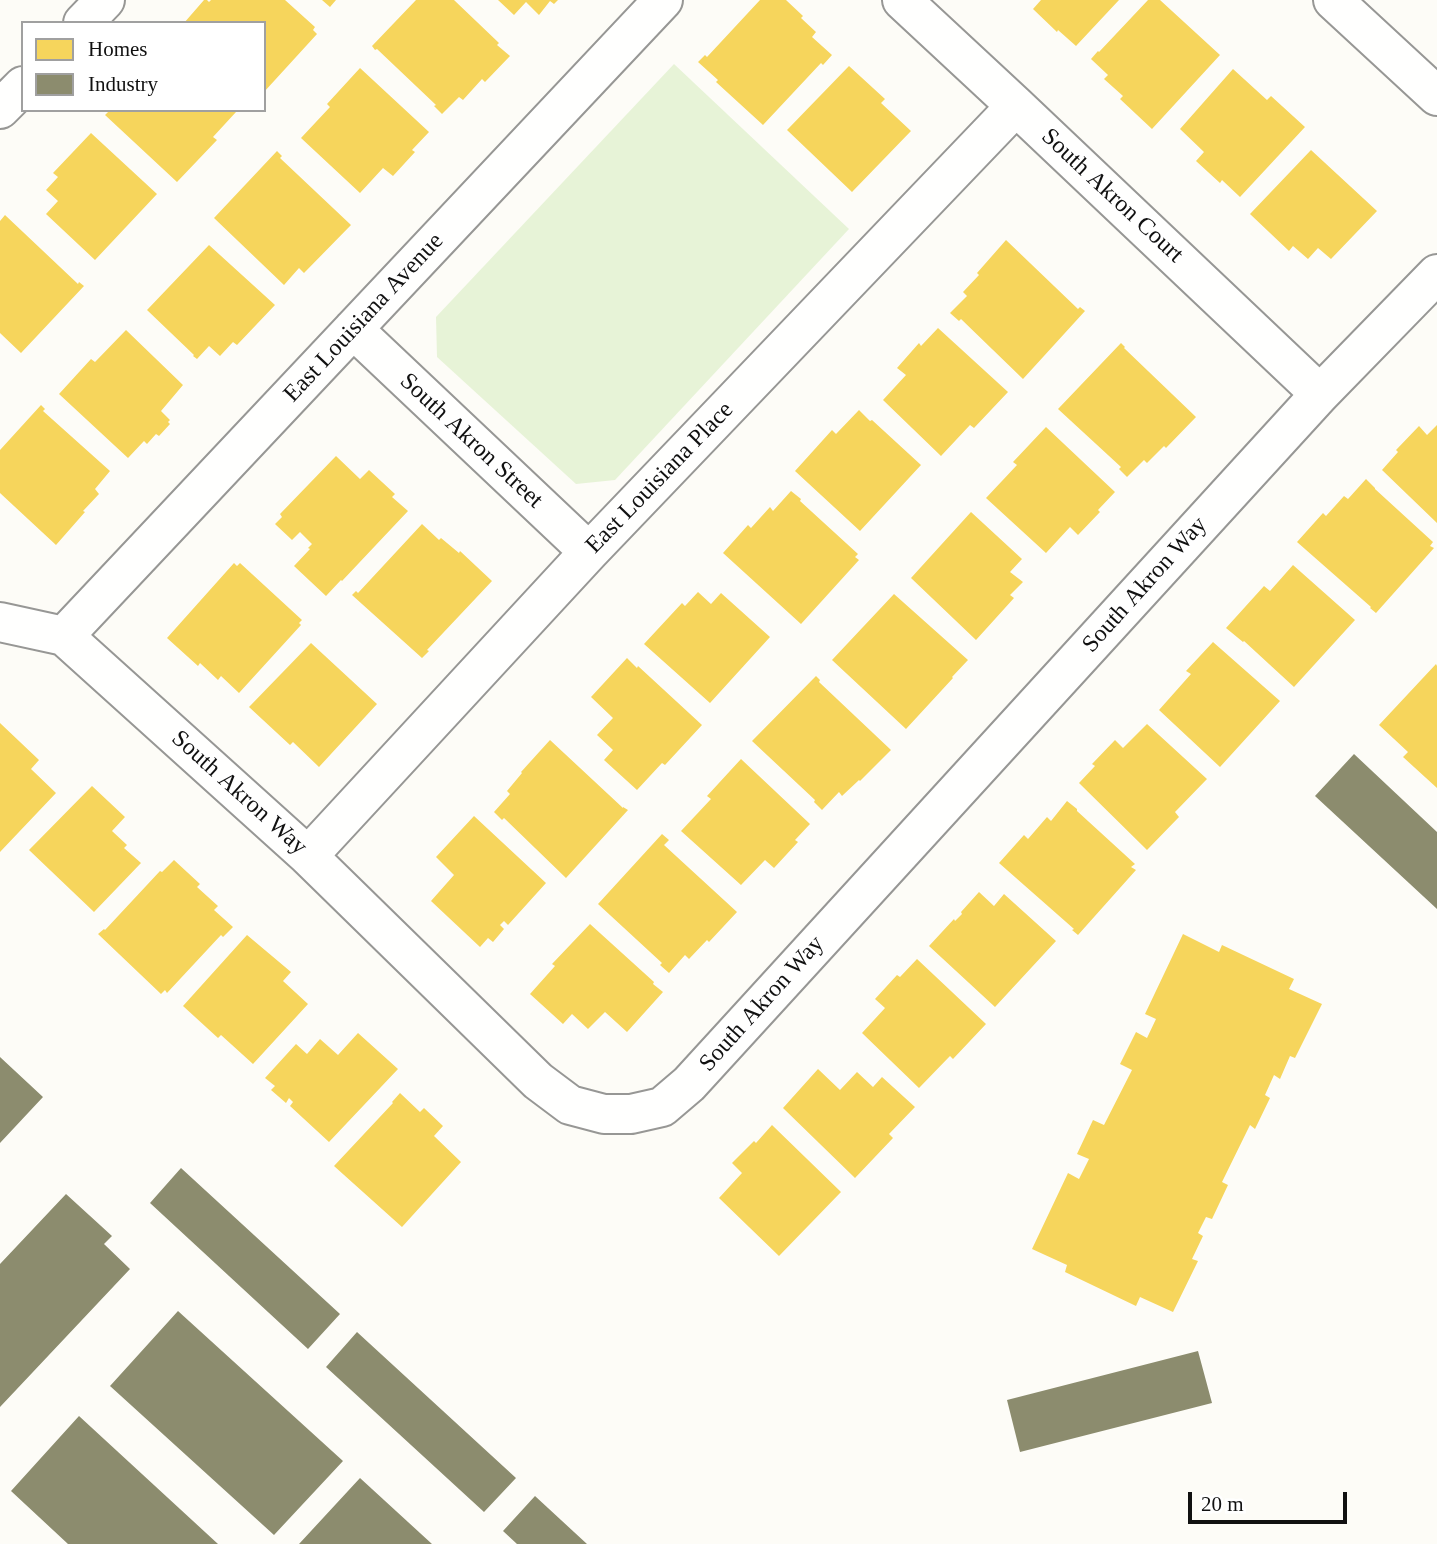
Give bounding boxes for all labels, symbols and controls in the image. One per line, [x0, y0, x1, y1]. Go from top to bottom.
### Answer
legend [21, 21, 266, 112]
text: Homes [88, 37, 148, 61]
text: Industry [88, 72, 158, 96]
street label: South Akron Court [1035, 123, 1189, 269]
street label: East Louisiana Avenue [278, 227, 450, 409]
street label: South Akron Street [393, 367, 549, 515]
street label: East Louisiana Place [580, 396, 740, 560]
street label: South Akron Way [1077, 511, 1213, 659]
street label: South Akron Way [165, 725, 313, 861]
street label: South Akron Way [694, 930, 830, 1078]
scale bar [1192, 1478, 1351, 1522]
text: 20 m [1201, 1492, 1244, 1516]

